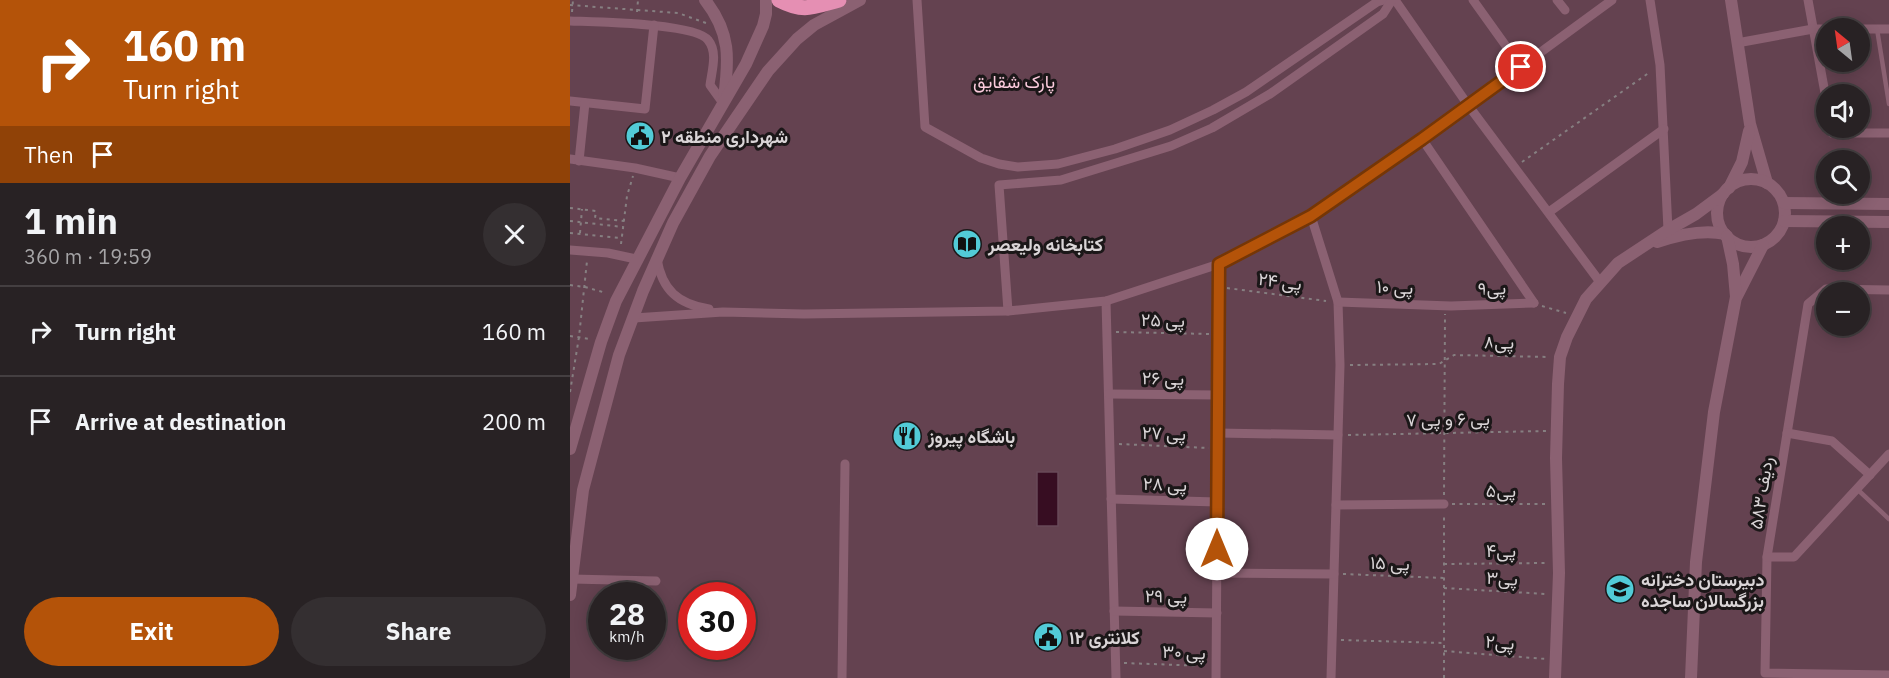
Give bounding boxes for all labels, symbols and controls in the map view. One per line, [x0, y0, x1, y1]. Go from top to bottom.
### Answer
text: 160 m [123, 18, 246, 73]
north arrow [1816, 18, 1870, 72]
map controls [1816, 18, 1870, 336]
icon: right [24, 24, 102, 102]
pin [1495, 41, 1546, 92]
icon: arrive [1504, 50, 1537, 83]
park label: پارک شقایق [973, 70, 1055, 94]
text: Turn right [123, 71, 240, 106]
button: sound [1816, 84, 1870, 138]
public building icon: شهرداری منطقه ۲ [624, 120, 656, 152]
place label: شهرداری منطقه ۲ [661, 125, 788, 148]
icon: arrive [86, 138, 119, 171]
text: Then [24, 140, 74, 169]
button: search [1816, 150, 1870, 204]
text: 1 min [24, 197, 118, 244]
button: close [483, 203, 546, 266]
button: + [1816, 216, 1870, 270]
library icon: کتابخانه ولیعصر [951, 228, 983, 260]
place label: کتابخانه ولیعصر [987, 233, 1103, 256]
text: 360 m · 19:59 [24, 243, 152, 270]
street label: پی ۲۴ [1257, 267, 1303, 296]
street label: پی ۱۰ [1376, 275, 1414, 300]
street label: پی۹ [1477, 276, 1507, 301]
button: − [1816, 282, 1870, 336]
street label: پی ۲۵ [1141, 308, 1185, 333]
icon: right [24, 315, 57, 348]
text: Turn right [75, 317, 176, 346]
text: 160 m [482, 317, 546, 346]
street label: پی۸ [1484, 330, 1514, 355]
street label: پی ۲۶ [1142, 366, 1184, 391]
icon: arrive [24, 405, 57, 438]
text: Arrive at destination [75, 407, 286, 436]
text: 200 m [482, 407, 546, 436]
street label: پی ۶ و پی ۷ [1406, 407, 1490, 432]
restaurant icon: باشگاه پیروز [891, 420, 923, 452]
street label: پی ۲۷ [1142, 421, 1186, 446]
place label: باشگاه پیروز [927, 425, 1015, 449]
street label: ردیف ۵۸۳ [1744, 455, 1778, 531]
street label: پی ۲۸ [1143, 472, 1187, 497]
street label: پی۵ [1486, 479, 1516, 503]
position arrow [1185, 517, 1249, 581]
street label: پی۴ [1486, 539, 1516, 563]
street label: پی ۱۵ [1370, 551, 1410, 576]
street label: پی۳ [1486, 566, 1518, 591]
place label: دبیرستان دخترانه بزرگسالان ساجده [1641, 568, 1764, 612]
school or university icon: دبیرستان دخترانه بزرگسالان ساجده [1604, 573, 1636, 605]
speed limit sign: 30 [678, 582, 756, 660]
street label: پی ۲۹ [1145, 584, 1187, 609]
text: 28 [609, 594, 645, 633]
button: Exit [24, 597, 279, 666]
button: Share [291, 597, 546, 666]
public building icon: کلانتری ۱۲ [1032, 621, 1064, 653]
place label: کلانتری ۱۲ [1069, 626, 1140, 649]
text: km/h [609, 627, 645, 646]
street label: پی۲ [1485, 630, 1515, 655]
street label: پی ۳۰ [1162, 640, 1206, 665]

